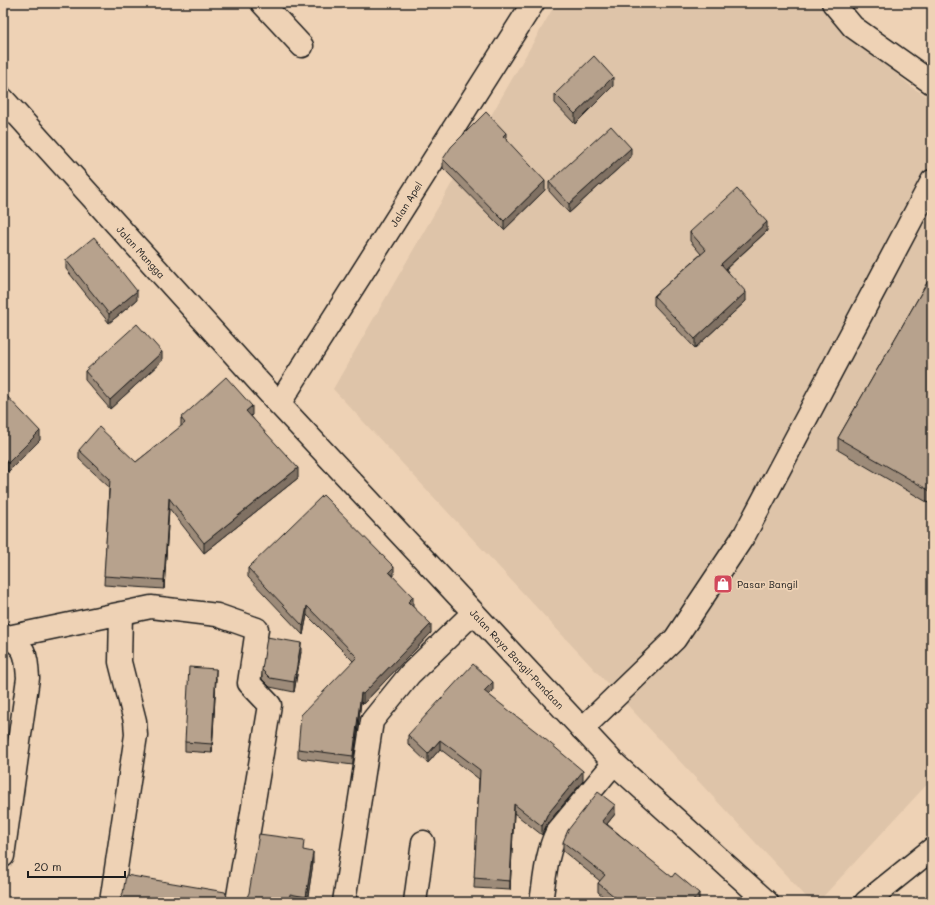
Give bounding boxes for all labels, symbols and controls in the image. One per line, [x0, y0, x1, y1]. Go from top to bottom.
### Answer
street label: Jalan Apel [387, 179, 425, 229]
street label: Jalan Mangga [113, 223, 169, 281]
shop icon: Pasar Bangil [712, 573, 734, 595]
place label: Pasar Bangil [737, 577, 798, 591]
street label: Jalan Raya Bangil-Pandaan [467, 606, 567, 712]
scale bar [28, 853, 125, 879]
text: 20 m [34, 858, 62, 874]

